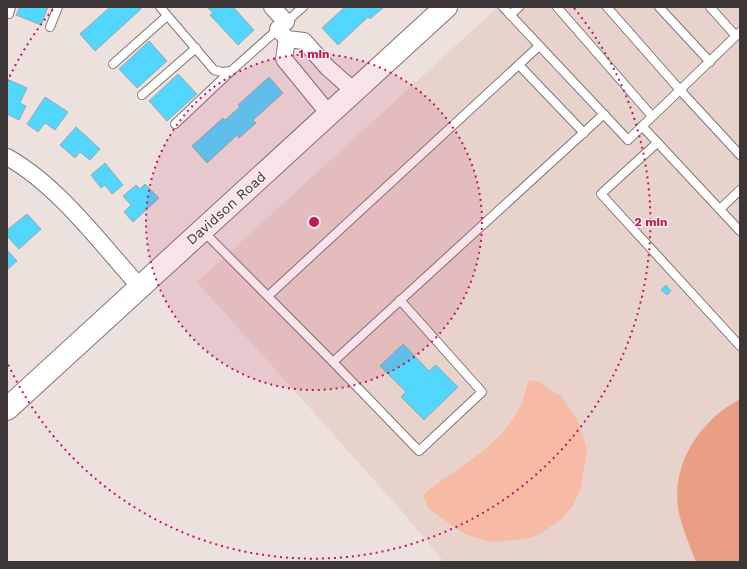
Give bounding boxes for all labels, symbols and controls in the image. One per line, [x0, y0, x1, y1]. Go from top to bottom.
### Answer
text: 1 min [299, 47, 329, 61]
street label: Davidson Road [183, 168, 269, 248]
centre of rings [307, 215, 321, 229]
text: 2 min [635, 215, 667, 229]

